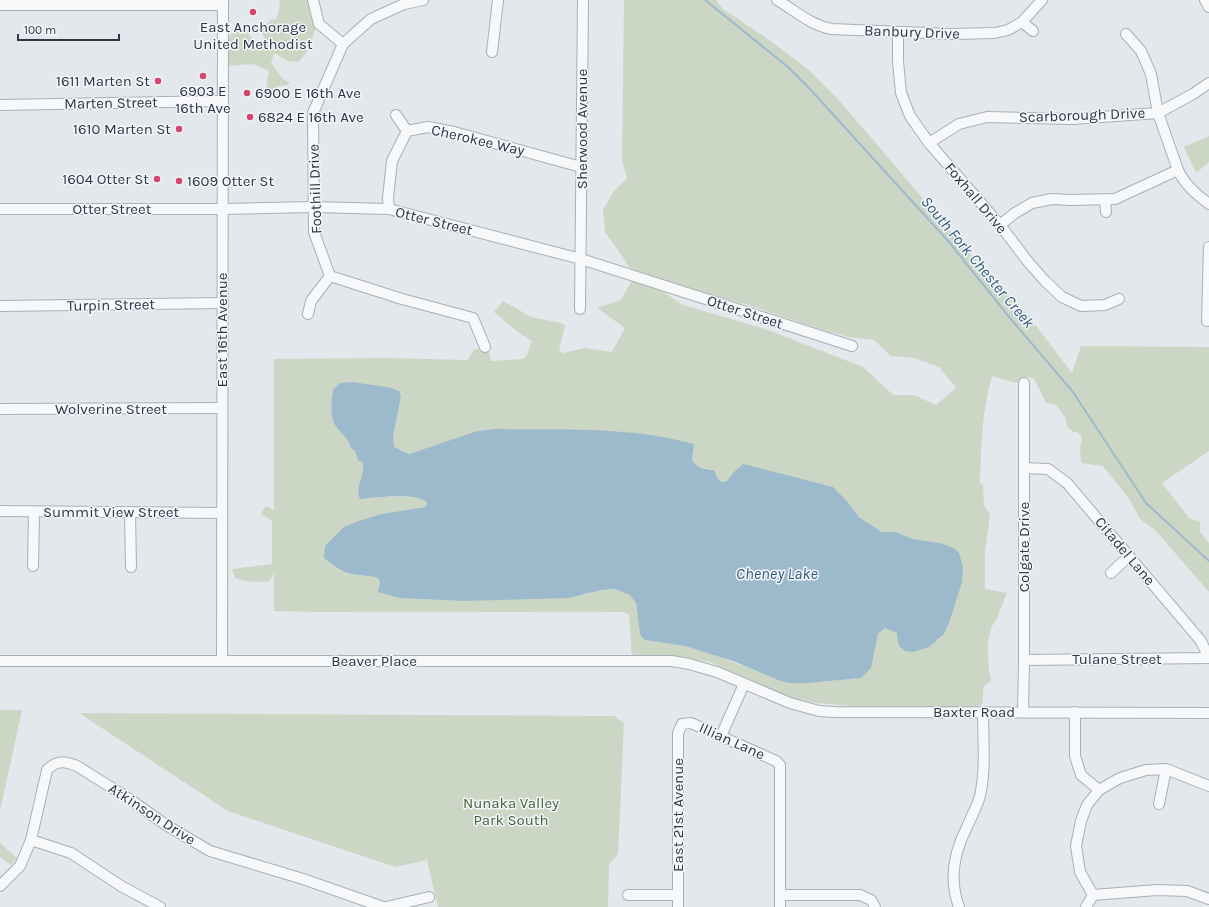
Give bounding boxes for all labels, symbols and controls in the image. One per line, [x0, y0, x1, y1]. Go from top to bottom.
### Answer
marker: East Anchorage United Methodist [248, 7, 258, 17]
scale bar [18, 16, 119, 42]
place label: East Anchorage United Methodist [193, 18, 313, 53]
street label: Banbury Drive [864, 21, 960, 43]
text: 100 m [24, 23, 56, 37]
street label: Sherwood Avenue [573, 69, 591, 189]
marker: 6903 E 16th Ave [198, 71, 208, 81]
place label: 1611 Marten St [56, 72, 150, 90]
marker: 1611 Marten St [153, 76, 163, 86]
place label: 6903 E 16th Ave [175, 82, 231, 117]
place label: 6900 E 16th Ave [255, 84, 361, 102]
marker: 6900 E 16th Ave [242, 88, 252, 98]
street label: Marten Street [64, 93, 158, 113]
street label: Scarborough Drive [1019, 104, 1145, 126]
place label: 6824 E 16th Ave [258, 108, 364, 126]
marker: 6824 E 16th Ave [245, 112, 255, 122]
place label: 1610 Marten St [73, 120, 171, 138]
street label: Cherokee Way [430, 121, 526, 159]
marker: 1610 Marten St [174, 124, 184, 134]
street label: Foothill Drive [304, 144, 326, 234]
street label: Foxhall Drive [941, 159, 1011, 237]
place label: 1604 Otter St [62, 170, 149, 188]
place label: 1609 Otter St [187, 172, 274, 190]
marker: 1604 Otter St [152, 174, 162, 184]
marker: 1609 Otter St [174, 176, 184, 186]
water label: South Fork Chester Creek [917, 192, 1039, 332]
street label: Otter Street [73, 200, 152, 218]
street label: Otter Street [394, 203, 475, 239]
street label: East 16th Avenue [213, 273, 231, 387]
street label: Otter Street [705, 291, 786, 333]
street label: Turpin Street [67, 295, 156, 315]
street label: Wolverine Street [55, 400, 167, 418]
street label: Colgate Drive [1015, 502, 1033, 592]
street label: Summit View Street [43, 503, 179, 521]
street label: Citadel Lane [1091, 513, 1159, 589]
water label: Cheney Lake [736, 564, 818, 583]
street label: Tulane Street [1072, 650, 1162, 668]
street label: Beaver Place [331, 652, 417, 670]
street label: Baxter Road [933, 703, 1015, 721]
street label: Illian Lane [696, 719, 768, 763]
street label: East 21st Avenue [669, 758, 687, 872]
street label: Atkinson Drive [105, 779, 199, 849]
park label: Nunaka Valley Park South [463, 794, 559, 829]

